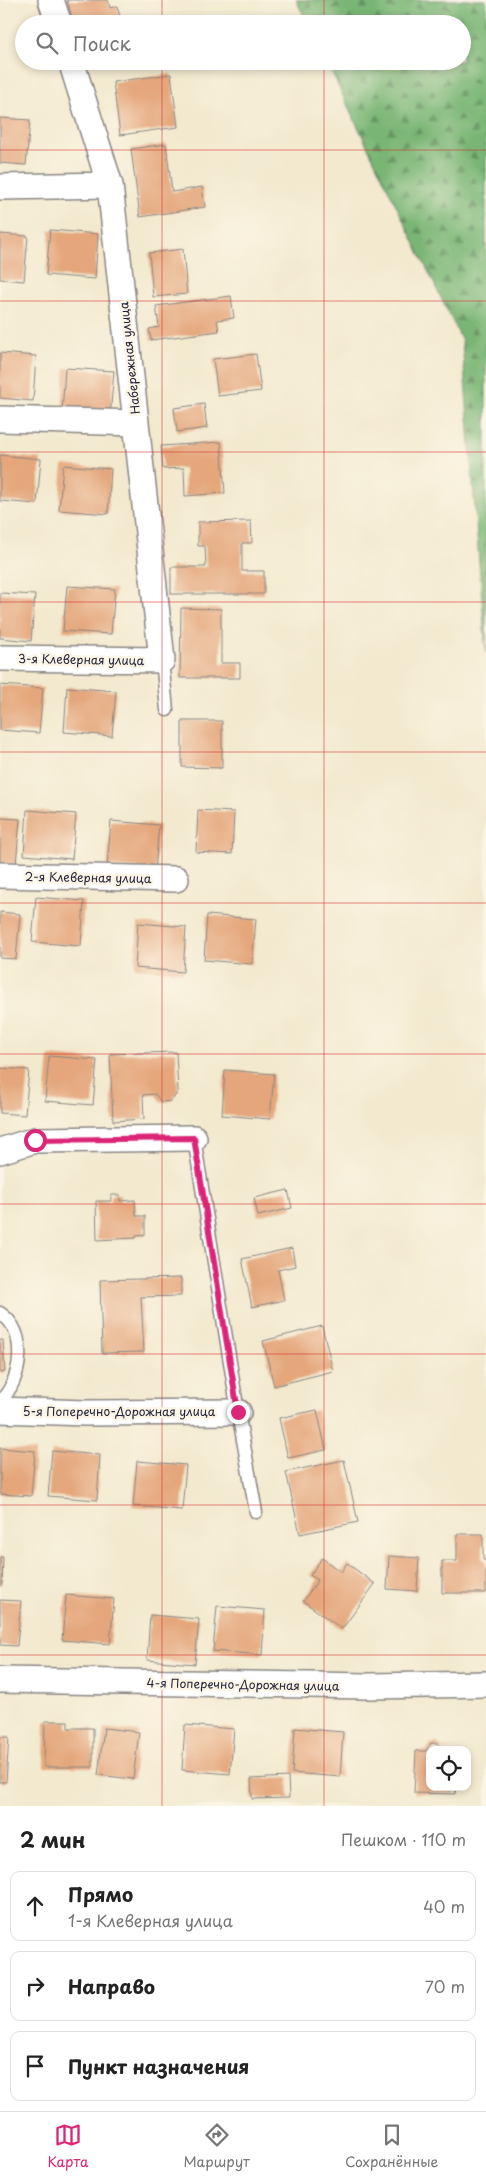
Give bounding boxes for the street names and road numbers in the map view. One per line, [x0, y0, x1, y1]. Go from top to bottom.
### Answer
street label: Набережная улица [114, 300, 144, 415]
street label: 3-я Клеверная улица [18, 649, 145, 669]
street label: 2-я Клеверная улица [25, 867, 152, 887]
street label: 5-я Поперечно-Дорожная улица [23, 1402, 216, 1420]
street label: 4-я Поперечно-Дорожная улица [146, 1673, 340, 1695]

